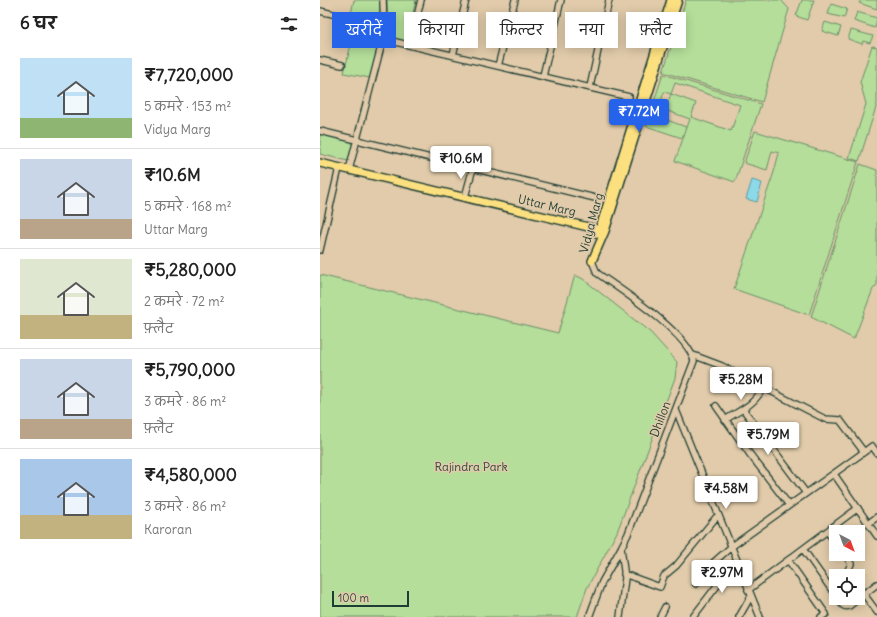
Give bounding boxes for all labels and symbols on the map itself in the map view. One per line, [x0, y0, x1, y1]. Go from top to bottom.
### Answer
pin: ₹7.72M [606, 99, 672, 133]
pin: ₹10.6M [428, 146, 494, 180]
street label: Uttar Marg [517, 191, 577, 219]
street label: Vidya Marg [576, 191, 606, 255]
pin: ₹5.28M [708, 367, 774, 401]
street label: Dhillon [646, 399, 674, 439]
pin: ₹5.79M [735, 422, 801, 456]
park label: Rajindra Park [434, 459, 508, 474]
pin: ₹4.58M [693, 476, 759, 510]
north arrow [829, 525, 865, 561]
pin: ₹2.97M [689, 560, 755, 594]
scale bar [332, 589, 409, 608]

